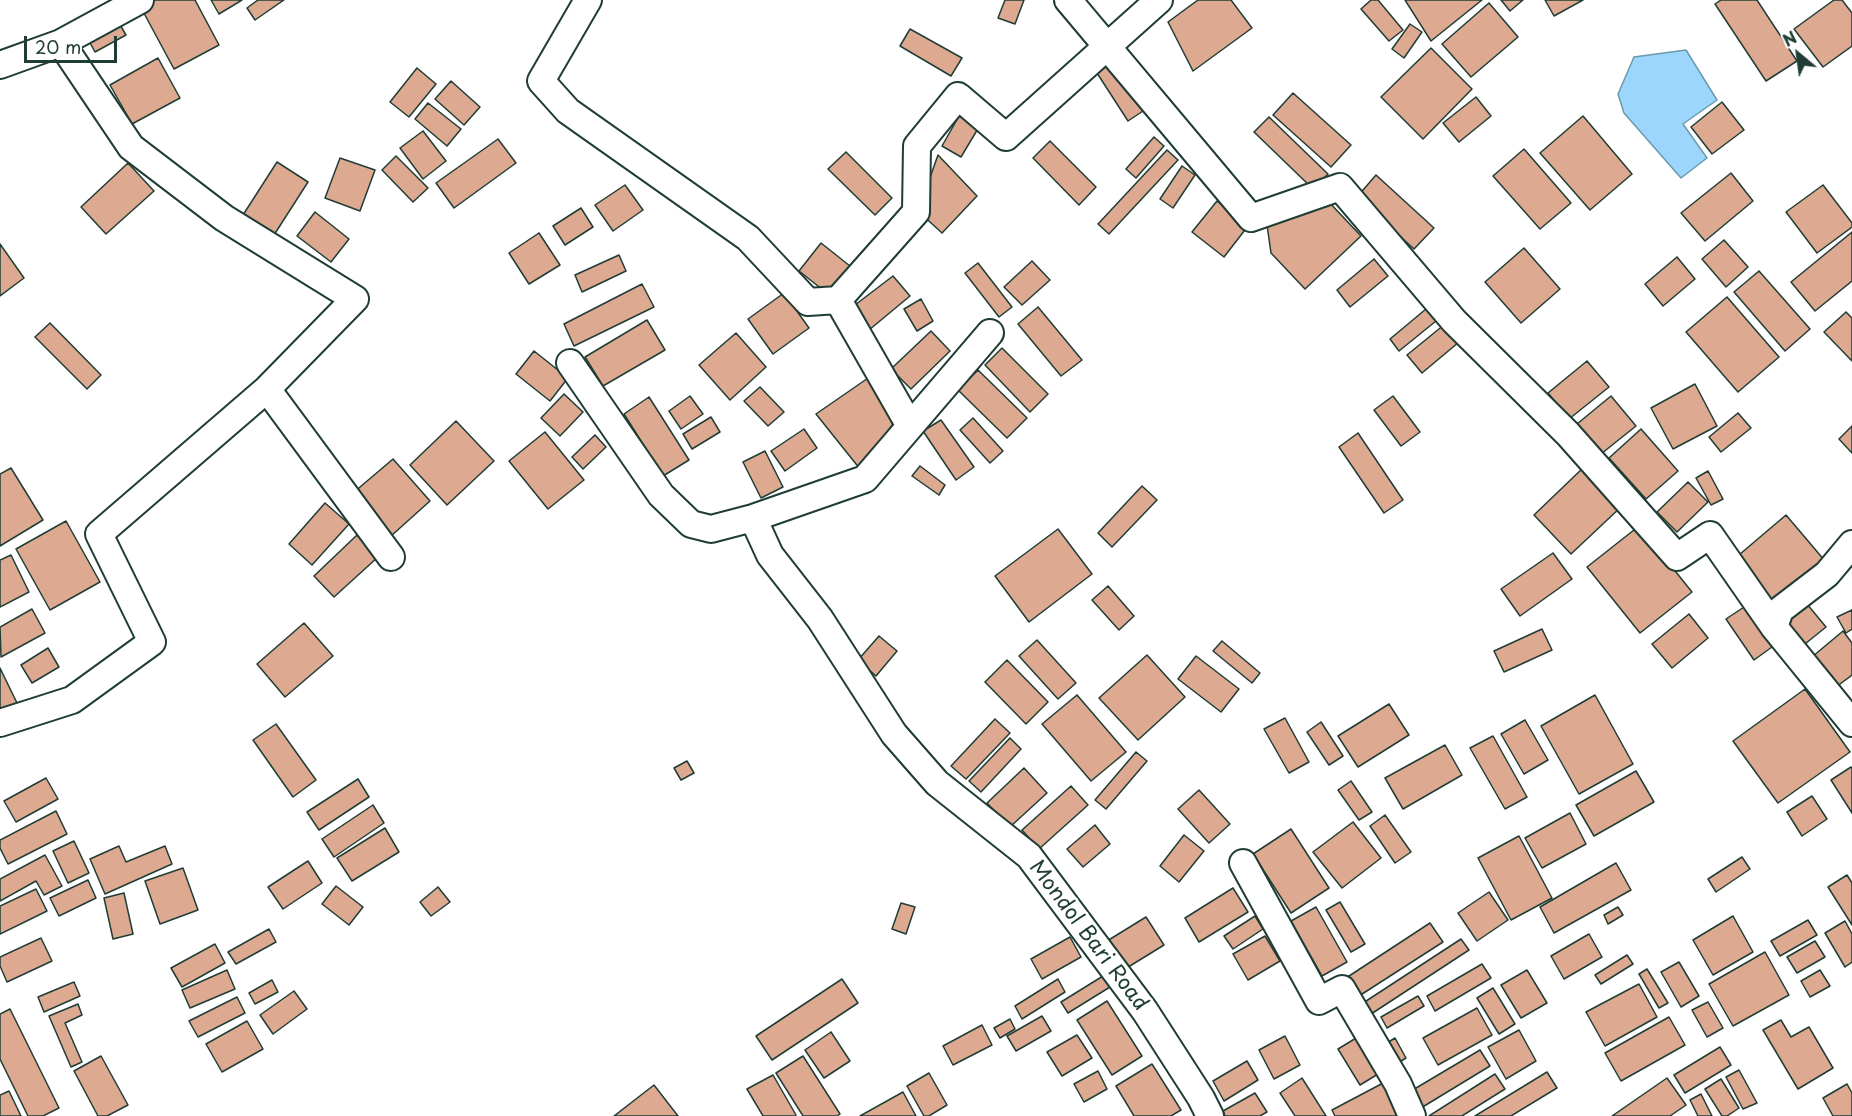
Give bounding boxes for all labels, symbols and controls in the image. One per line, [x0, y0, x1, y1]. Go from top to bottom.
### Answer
scale bar [27, 24, 120, 62]
north arrow [1768, 24, 1828, 84]
text: N [1778, 25, 1801, 52]
text: 20 m [35, 33, 81, 60]
street label: Mondol Bari Road [1023, 856, 1153, 1016]

